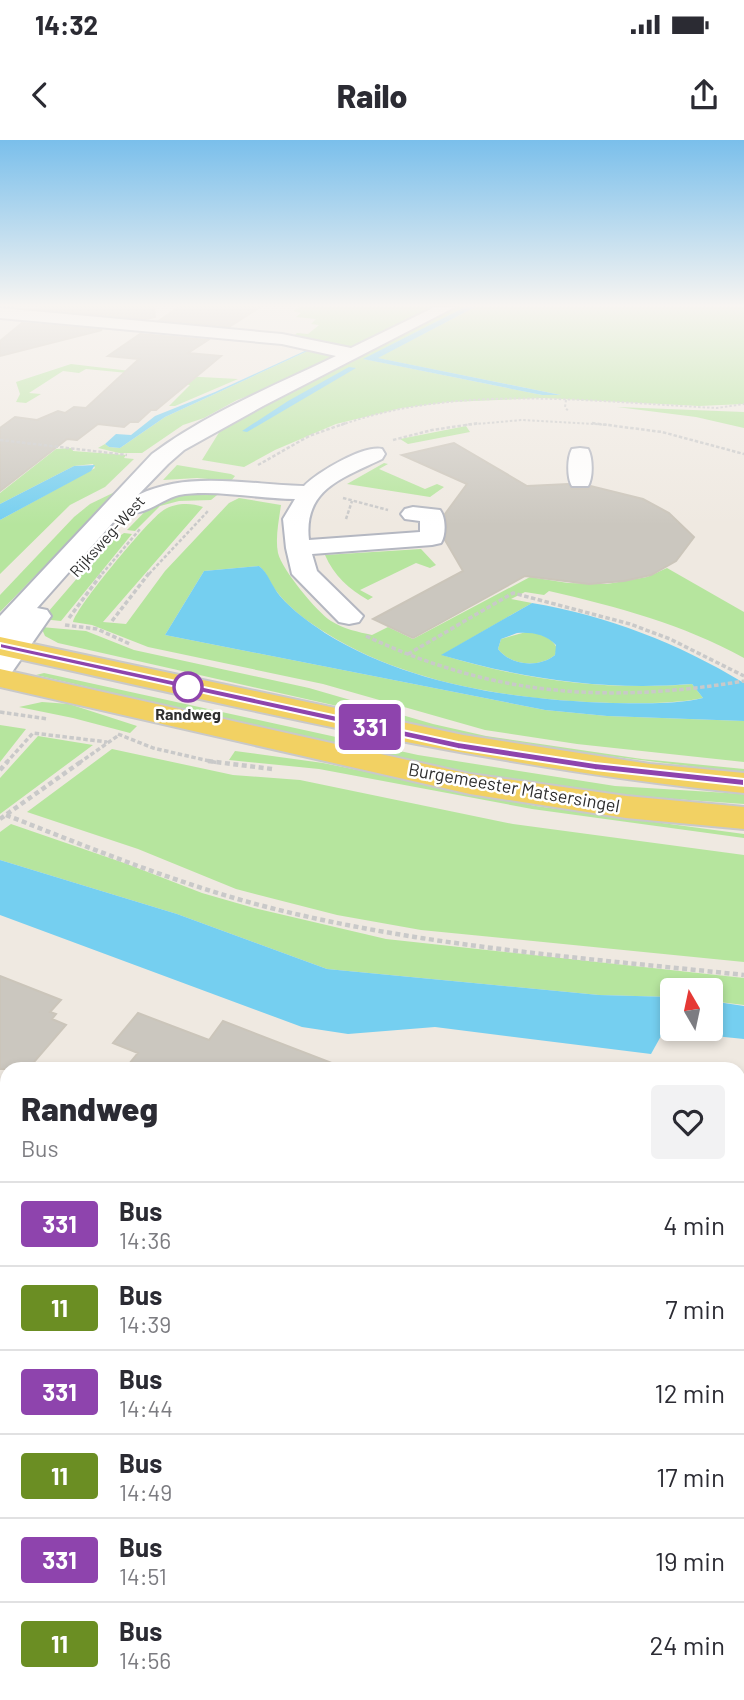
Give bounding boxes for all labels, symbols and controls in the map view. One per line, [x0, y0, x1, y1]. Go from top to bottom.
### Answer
text: 14:32 [35, 9, 98, 40]
icon: back [21, 76, 59, 114]
text: Railo [337, 76, 407, 114]
icon: share [685, 76, 723, 114]
street label: Rijksweg-West [65, 491, 148, 580]
marker: Randweg [173, 672, 203, 702]
place label: Randweg [155, 704, 221, 723]
line badge: 331 [330, 704, 410, 750]
text: 331 [353, 712, 387, 741]
street label: Burgemeester Matsersingel [407, 758, 622, 816]
north arrow [660, 978, 723, 1041]
map controls [660, 978, 723, 1041]
button: heart [651, 1085, 725, 1159]
text: Randweg [21, 1088, 158, 1128]
text: Bus [21, 1134, 59, 1162]
text: Bus [119, 1195, 162, 1226]
text: 331 [42, 1209, 77, 1238]
text: 4 min [663, 1209, 725, 1240]
text: 14:36 [119, 1226, 171, 1254]
text: Bus [119, 1279, 162, 1310]
text: 11 [51, 1293, 68, 1322]
text: 7 min [665, 1293, 725, 1324]
text: 14:39 [119, 1310, 171, 1338]
text: Bus [119, 1363, 162, 1394]
text: 331 [42, 1377, 77, 1406]
text: 12 min [655, 1377, 725, 1408]
text: 14:44 [119, 1394, 173, 1422]
text: Bus [119, 1447, 162, 1478]
text: 11 [51, 1461, 68, 1490]
text: 17 min [656, 1461, 725, 1492]
text: 14:49 [119, 1478, 172, 1506]
text: Bus [119, 1531, 162, 1562]
text: 331 [42, 1545, 77, 1574]
text: 19 min [655, 1545, 725, 1576]
text: 14:51 [119, 1562, 167, 1590]
text: Bus [119, 1615, 162, 1646]
text: 11 [51, 1629, 68, 1658]
text: 24 min [649, 1629, 725, 1660]
text: 14:56 [119, 1646, 171, 1674]

